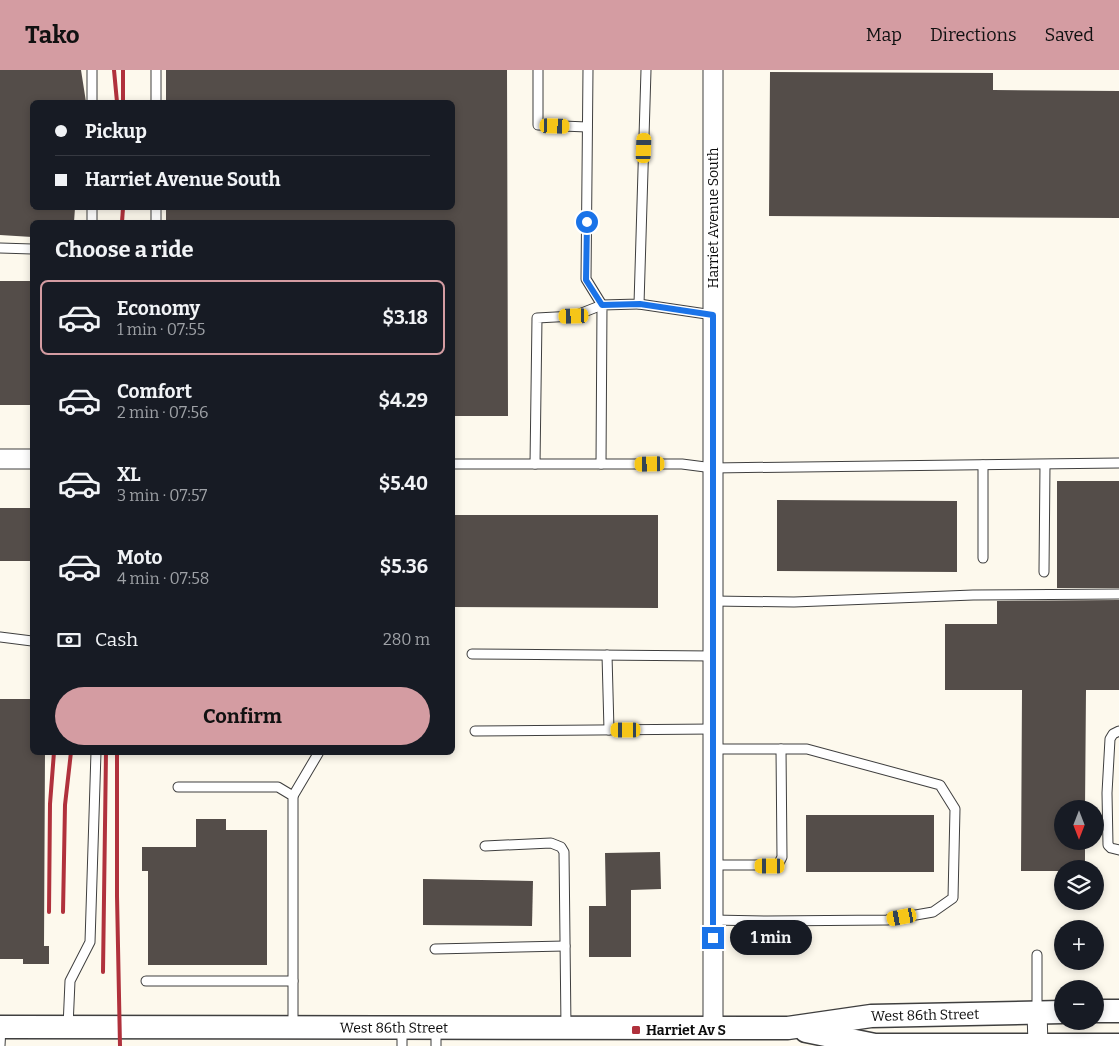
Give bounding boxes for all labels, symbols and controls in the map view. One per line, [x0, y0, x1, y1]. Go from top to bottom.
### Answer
text: Tako [25, 21, 80, 49]
text: Map [866, 24, 902, 46]
text: Directions [930, 24, 1017, 46]
text: Saved [1045, 24, 1094, 46]
car [539, 118, 570, 134]
text: Pickup [85, 120, 147, 143]
car [635, 133, 652, 163]
street label: Harriet Avenue South [705, 147, 722, 288]
text: Harriet Avenue South [85, 168, 281, 191]
route start [576, 211, 598, 233]
text: Choose a ride [55, 236, 194, 263]
icon: car [57, 295, 102, 340]
text: Economy [117, 297, 200, 320]
text: $3.18 [383, 306, 428, 329]
car [558, 308, 589, 324]
text: 1 min · 07:55 [117, 320, 205, 339]
icon: car [57, 378, 102, 423]
text: Comfort [117, 380, 192, 403]
text: $4.29 [378, 389, 428, 412]
text: 2 min · 07:56 [117, 403, 208, 422]
car [634, 456, 665, 472]
icon: car [57, 461, 102, 506]
text: XL [117, 463, 141, 486]
text: $5.40 [379, 472, 428, 495]
text: 3 min · 07:57 [117, 486, 207, 505]
icon: car [57, 544, 102, 589]
text: Moto [117, 546, 163, 569]
text: $5.36 [380, 555, 428, 578]
text: 4 min · 07:58 [117, 569, 209, 588]
icon: cash [55, 626, 83, 654]
text: Cash [95, 628, 138, 651]
text: 280 m [383, 630, 430, 649]
button: Confirm [55, 687, 430, 745]
car [611, 723, 641, 738]
north arrow [1054, 800, 1104, 850]
map controls [1054, 800, 1104, 1030]
car [755, 859, 785, 874]
button: layers [1054, 860, 1104, 910]
car [885, 907, 918, 927]
callout: 1 min [730, 920, 813, 956]
button: + [1054, 920, 1104, 970]
route end [702, 927, 724, 949]
text: 1 min [751, 928, 791, 947]
button: − [1054, 980, 1104, 1030]
street label: West 86th Street [871, 1005, 979, 1024]
street label: West 86th Street [340, 1019, 448, 1036]
place label: Harriet Av S [646, 1022, 726, 1039]
marker: Harriet Av S [630, 1024, 642, 1036]

